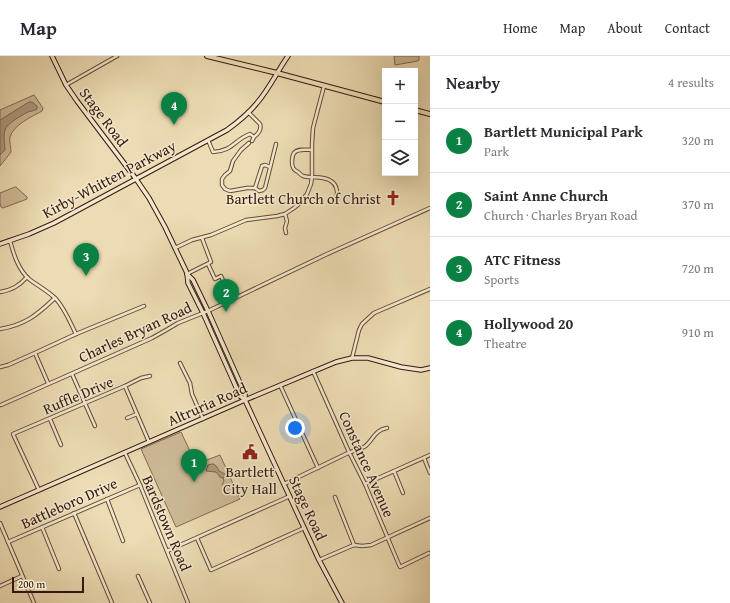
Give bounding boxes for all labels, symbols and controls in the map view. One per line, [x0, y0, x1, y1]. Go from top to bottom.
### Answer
text: Map [20, 14, 57, 42]
text: Home [503, 18, 538, 38]
text: Map [560, 18, 585, 38]
text: About [607, 18, 643, 38]
text: Contact [665, 18, 710, 38]
map controls [382, 68, 418, 176]
button: + [382, 68, 418, 104]
text: Nearby [446, 70, 500, 95]
text: 4 results [668, 73, 714, 92]
street label: Stage Road [75, 83, 133, 151]
pin: 4 [161, 92, 187, 125]
button: − [382, 104, 418, 140]
text: Bartlett Municipal Park [484, 121, 643, 142]
text: 1 [456, 131, 462, 150]
text: 320 m [682, 131, 714, 150]
street label: Kirby-Whitten Parkway [39, 135, 180, 223]
button: layers [382, 140, 418, 176]
text: Park [484, 142, 509, 161]
text: Saint Anne Church [484, 185, 608, 206]
place label: Bartlett Church of Christ [226, 188, 382, 209]
church icon: Bartlett Church of Christ [384, 189, 402, 207]
text: 2 [456, 195, 462, 214]
text: 370 m [682, 195, 714, 214]
text: Church · Charles Bryan Road [484, 206, 637, 225]
pin: 3 [73, 243, 99, 276]
text: ATC Fitness [484, 249, 561, 270]
text: 3 [456, 259, 462, 278]
text: 720 m [682, 259, 714, 278]
text: Sports [484, 270, 519, 289]
pin: 2 [213, 279, 239, 312]
street label: Charles Bryan Road [75, 297, 195, 367]
text: Hollywood 20 [484, 313, 573, 334]
text: 4 [456, 323, 462, 342]
text: 910 m [682, 323, 714, 342]
text: Theatre [484, 334, 527, 353]
street label: Ruffle Drive [40, 371, 116, 419]
street label: Altruria Road [164, 377, 250, 431]
street label: Constance Avenue [334, 408, 400, 520]
your location [285, 418, 305, 438]
public building icon: Bartlett City Hall [241, 443, 259, 461]
pin: 1 [181, 449, 207, 482]
place label: Bartlett City Hall [223, 461, 277, 499]
street label: Battleboro Drive [17, 472, 121, 534]
street label: Bardstown Road [137, 472, 197, 574]
street label: Stage Road [284, 472, 332, 544]
scale bar [12, 575, 84, 594]
text: 200 m [18, 576, 45, 592]

